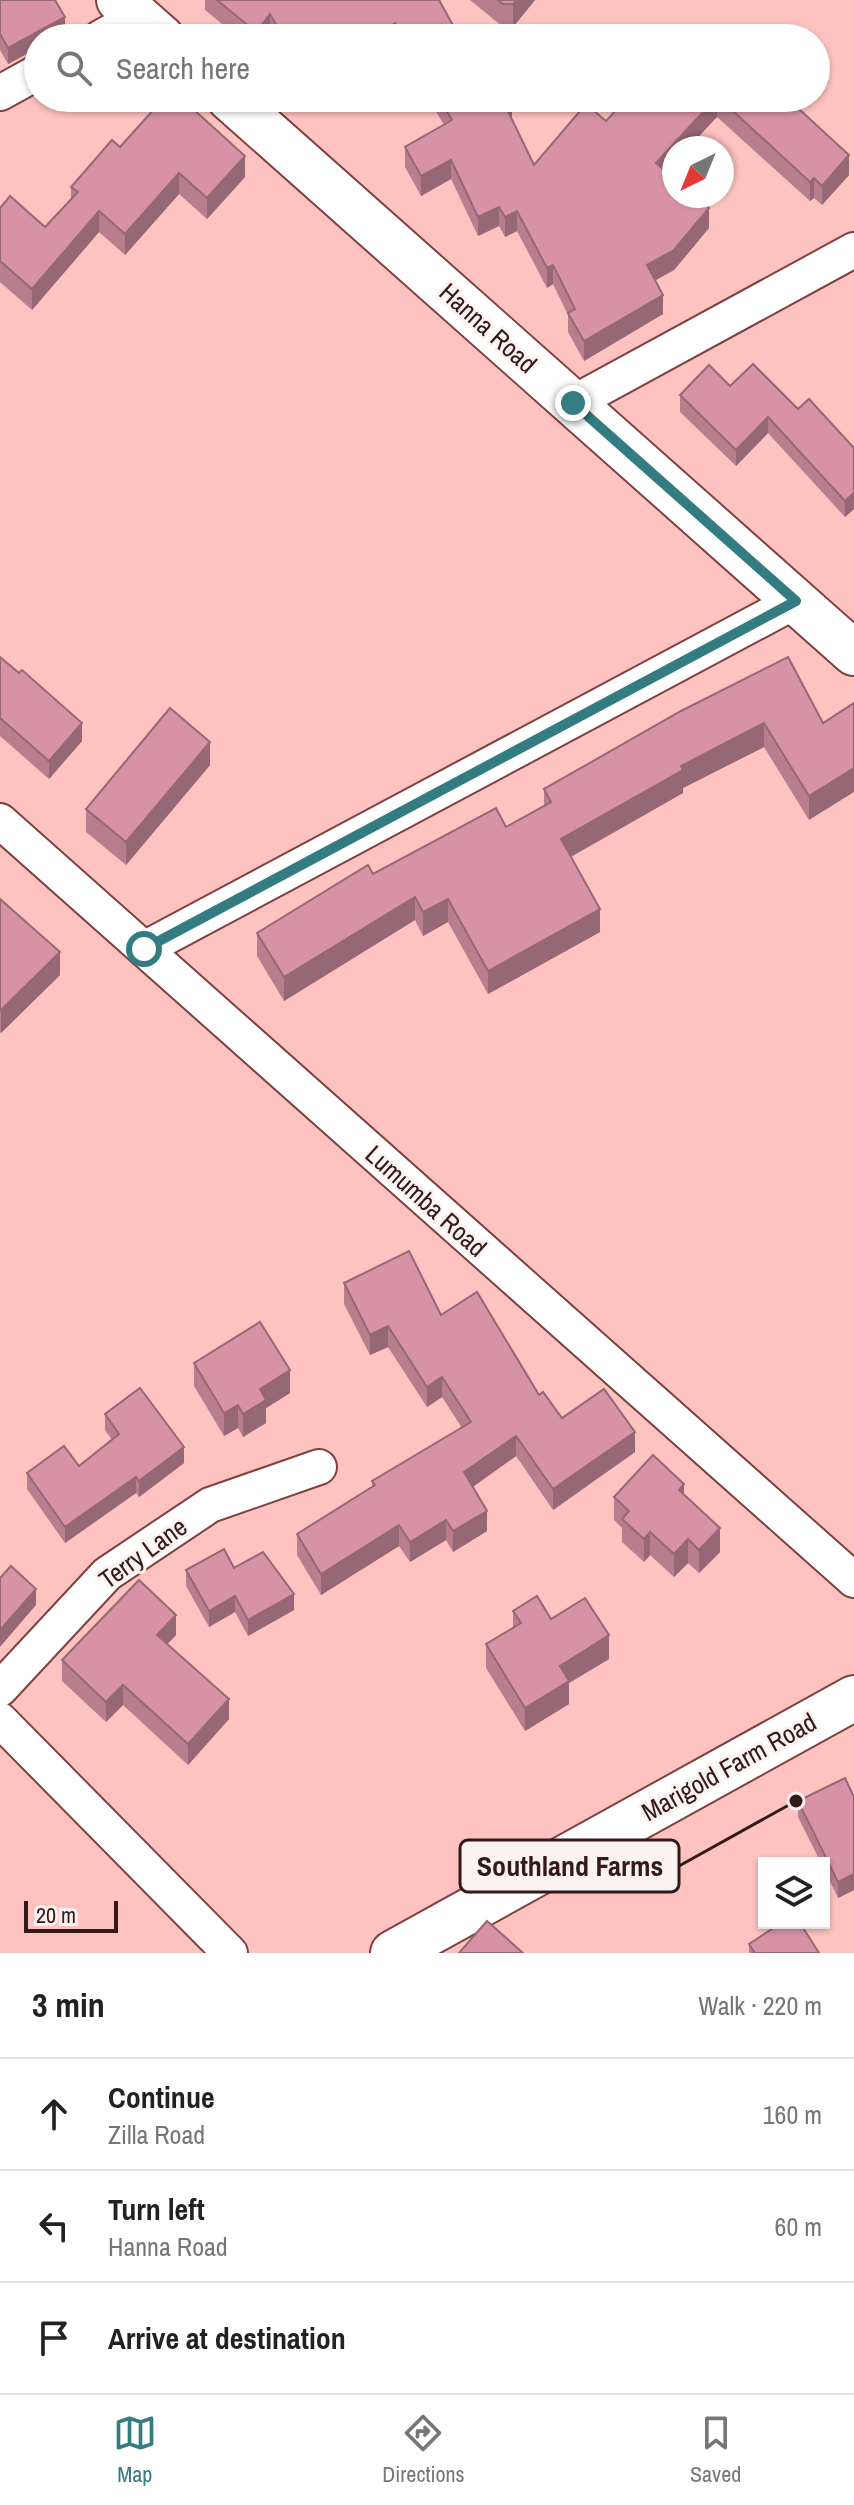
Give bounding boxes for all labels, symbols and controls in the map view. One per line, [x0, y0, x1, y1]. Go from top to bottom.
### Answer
search box [24, 24, 830, 112]
icon: search [52, 46, 96, 90]
text: Search here [116, 48, 250, 88]
north arrow [662, 136, 734, 208]
street label: Hanna Road [432, 275, 545, 381]
route end [555, 385, 591, 421]
route start [126, 931, 162, 967]
street label: Lumumba Road [358, 1137, 494, 1264]
street label: Terry Lane [92, 1509, 194, 1596]
street label: Marigold Farm Road [635, 1704, 822, 1829]
callout: Southland Farms [460, 1840, 679, 1892]
text: Southland Farms [477, 1847, 663, 1885]
map controls [758, 1857, 830, 1929]
button: layers [758, 1857, 830, 1929]
scale bar [24, 1897, 118, 1933]
text: 20 m [36, 1900, 76, 1930]
text: 3 min [32, 1982, 105, 2028]
text: Walk · 220 m [698, 1988, 822, 2023]
text: Continue [108, 2077, 215, 2117]
icon: ahead [32, 2092, 76, 2136]
text: 160 m [763, 2097, 822, 2132]
text: Zilla Road [108, 2117, 205, 2152]
text: Turn left [108, 2189, 205, 2229]
icon: left [32, 2204, 76, 2248]
text: 60 m [775, 2209, 822, 2244]
text: Hanna Road [108, 2229, 228, 2264]
icon: arrive [32, 2316, 76, 2360]
text: Arrive at destination [108, 2318, 346, 2358]
tab: Map [113, 2411, 157, 2489]
tab: Directions [382, 2411, 465, 2489]
tab: Saved [690, 2411, 741, 2489]

